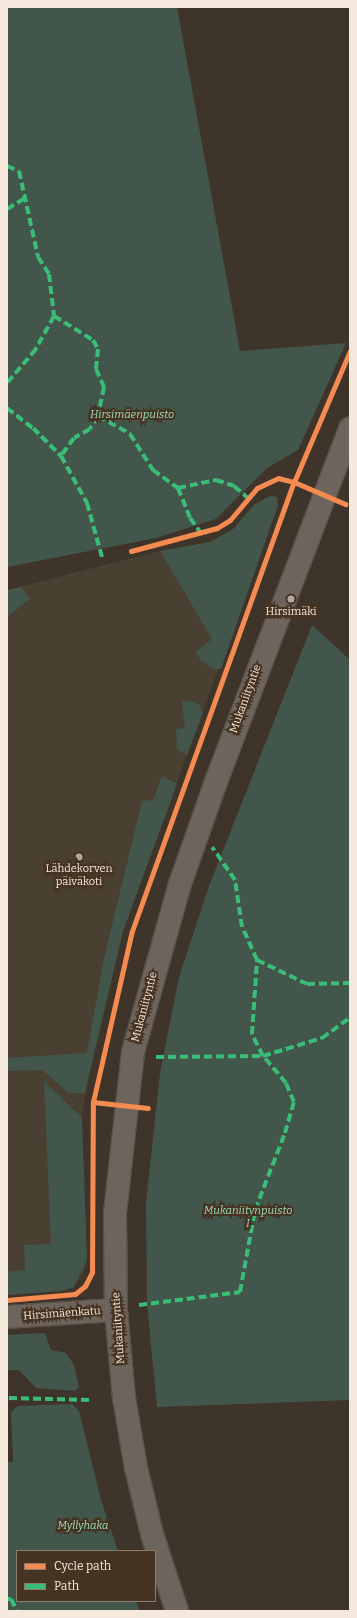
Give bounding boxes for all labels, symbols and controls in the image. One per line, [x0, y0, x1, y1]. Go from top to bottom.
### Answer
park label: Hirsimäenpuisto [90, 408, 174, 422]
marker: Hirsimäki [286, 594, 296, 604]
place label: Hirsimäki [265, 605, 317, 619]
street label: Mukaniityntie [227, 663, 265, 735]
marker: Lähdekorven päiväkoti [74, 852, 84, 862]
place label: Lähdekorven päiväkoti [45, 863, 113, 889]
street label: Mukaniityntie [129, 971, 161, 1043]
park label: Mukaniitynpuisto I [204, 1205, 292, 1231]
street label: Mukaniityntie [110, 1292, 128, 1364]
street label: Hirsimäenkatu [23, 1305, 101, 1323]
park label: Myllyhaka [57, 1519, 109, 1533]
legend [16, 1550, 156, 1602]
text: Cycle path [54, 1559, 111, 1573]
text: Path [54, 1579, 79, 1593]

